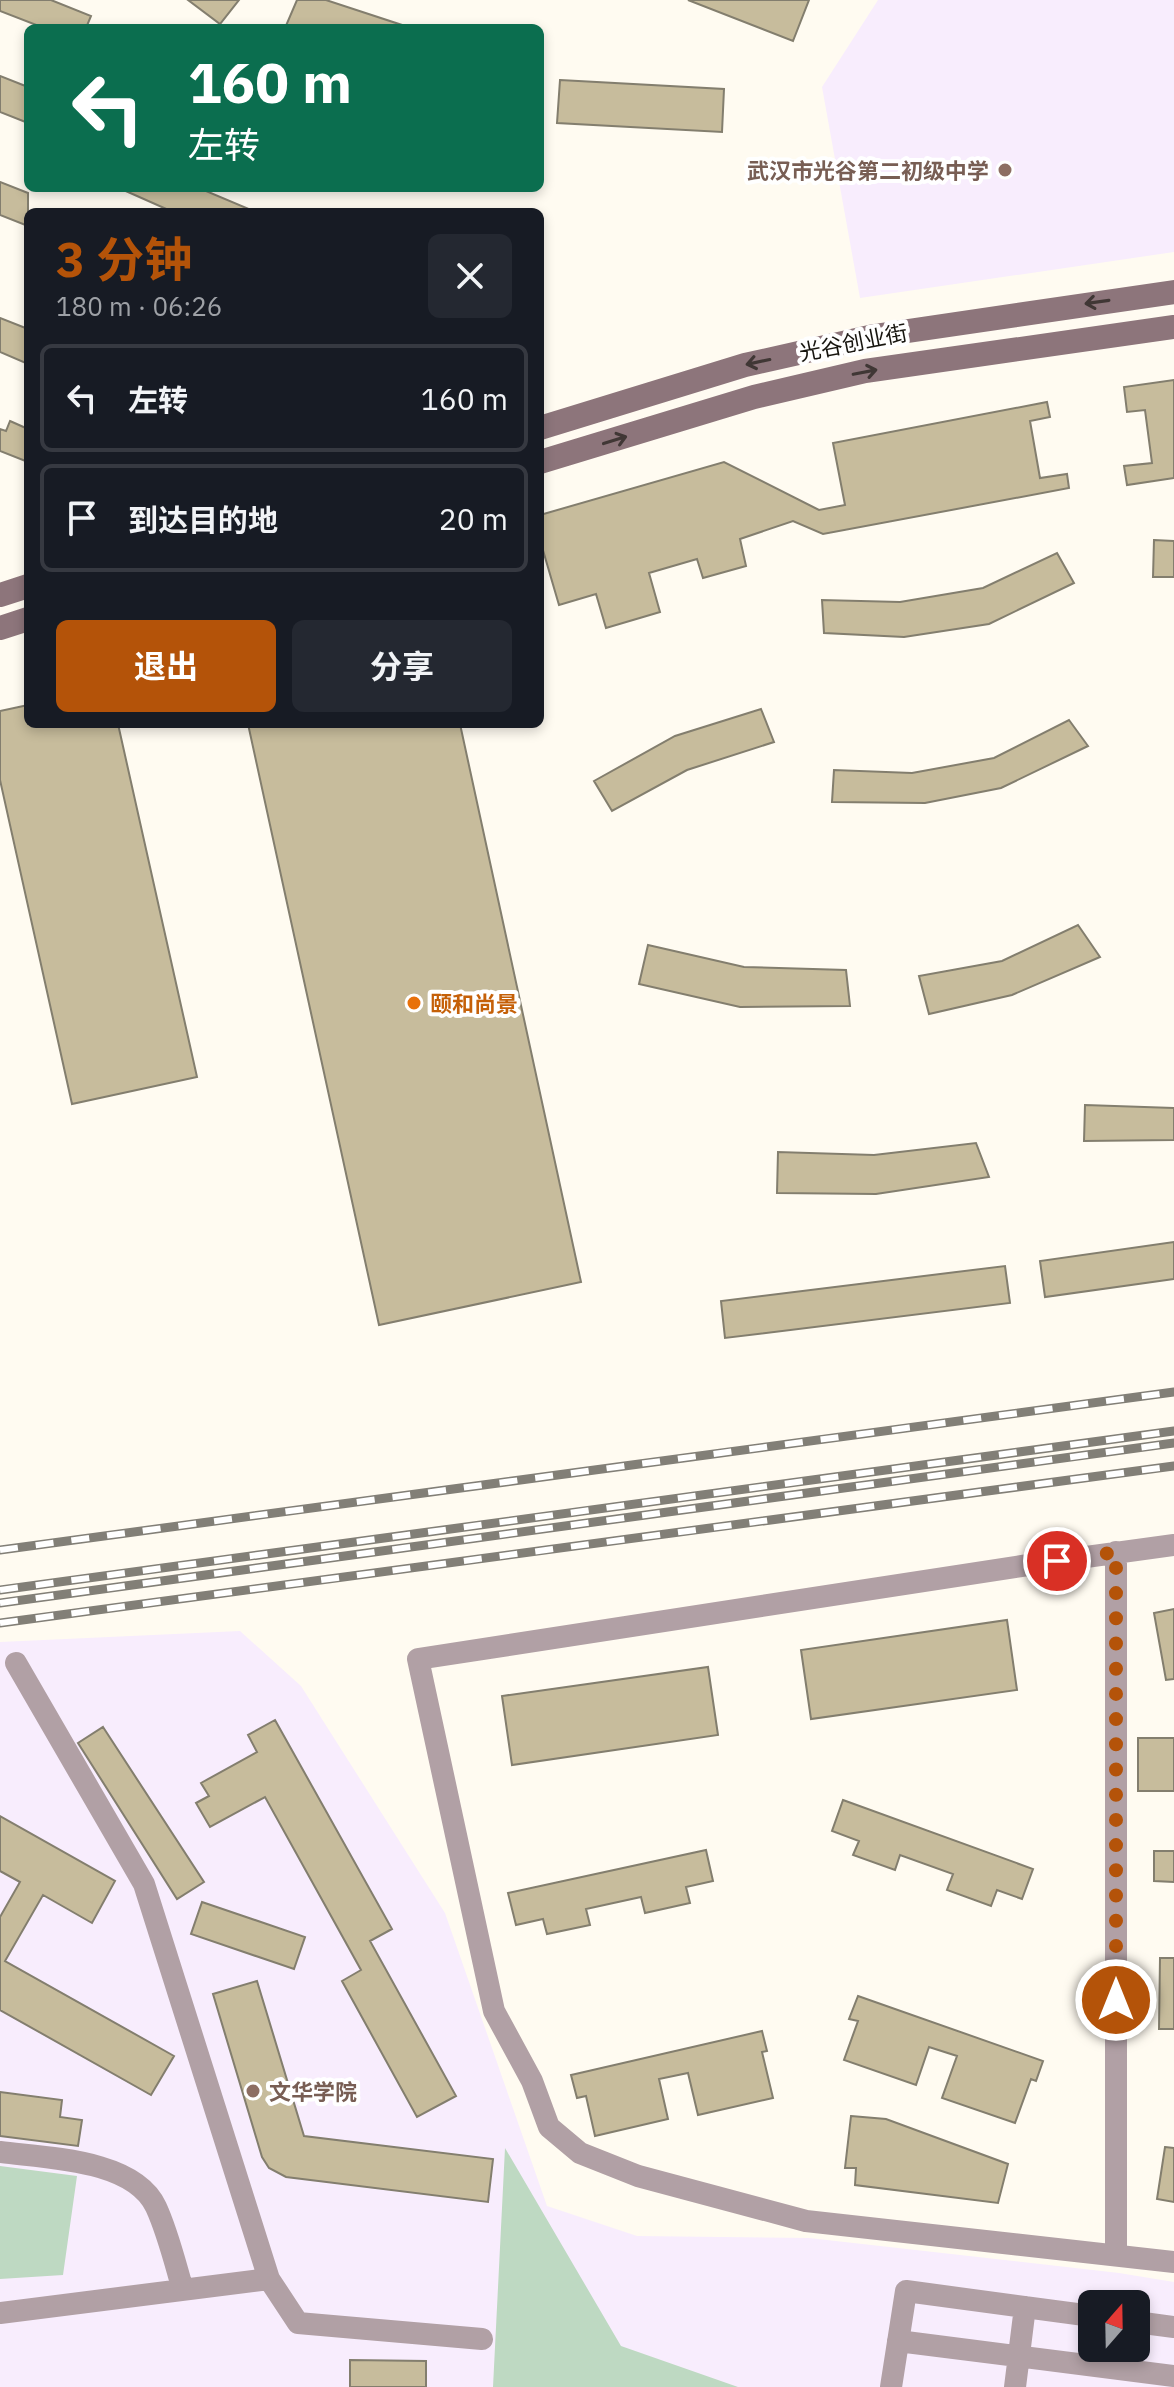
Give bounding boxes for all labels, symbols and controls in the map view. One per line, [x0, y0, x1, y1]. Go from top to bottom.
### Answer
text: 160 m [188, 46, 352, 118]
icon: left [56, 56, 160, 160]
text: 左转 [188, 121, 260, 168]
place label: 武汉市光谷第二初级中学 [747, 156, 989, 185]
marker: 武汉市光谷第二初级中学 [996, 161, 1014, 179]
text: 3 分钟 [56, 228, 192, 290]
button: close [428, 234, 512, 318]
text: 180 m · 06:26 [56, 289, 222, 323]
one-way arrow [1085, 295, 1110, 310]
street label: 光谷创业街 [796, 317, 910, 367]
one-way arrow [746, 355, 771, 370]
one-way arrow [852, 363, 878, 378]
icon: left [60, 376, 104, 420]
text: 160 m [421, 379, 508, 418]
text: 左转 [128, 380, 188, 419]
one-way arrow [602, 431, 627, 446]
icon: arrive [60, 496, 104, 540]
text: 20 m [439, 499, 508, 538]
text: 到达目的地 [128, 500, 278, 539]
button: 退出 [56, 620, 276, 712]
button: 分享 [292, 620, 512, 712]
place label: 颐和尚景 [430, 989, 518, 1018]
marker: 颐和尚景 [405, 994, 423, 1012]
pin [1023, 1527, 1091, 1595]
icon: arrive [1035, 1539, 1079, 1583]
position arrow [1074, 1958, 1158, 2042]
place label: 文华学院 [269, 2077, 357, 2106]
marker: 文华学院 [244, 2082, 262, 2100]
north arrow [1078, 2290, 1150, 2362]
map controls [1078, 2290, 1150, 2362]

